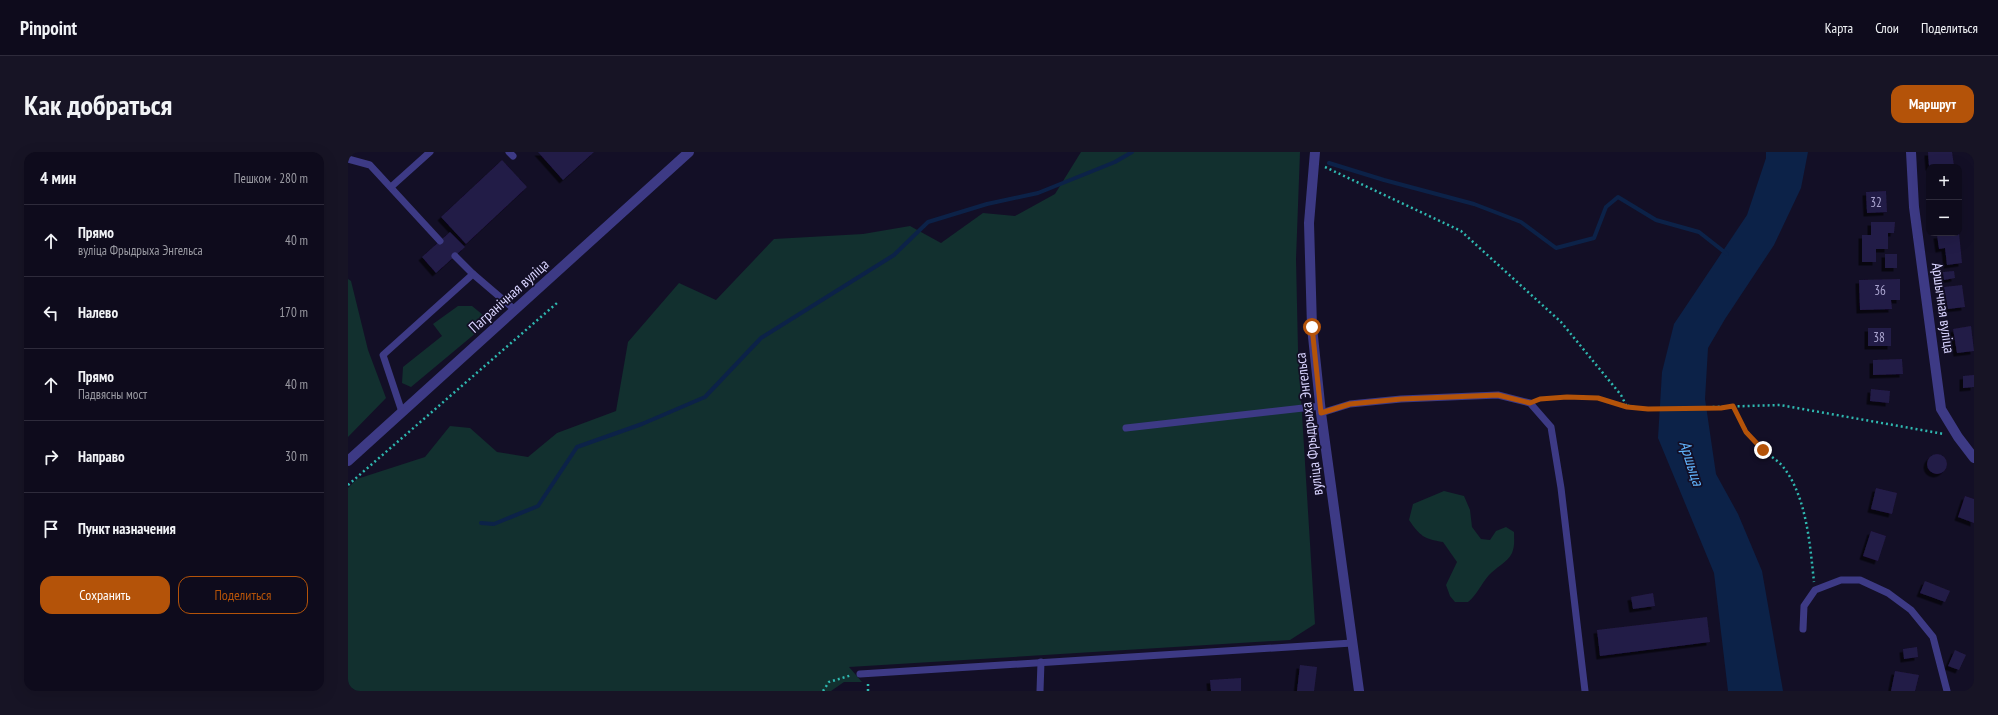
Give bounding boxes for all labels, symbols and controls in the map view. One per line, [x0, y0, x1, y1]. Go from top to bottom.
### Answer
text: Pinpoint [20, 16, 77, 40]
text: Карта [1825, 19, 1853, 37]
text: Слои [1875, 19, 1899, 37]
text: Поделиться [1921, 19, 1978, 37]
button: Маршрут [1891, 85, 1974, 123]
text: Как добраться [24, 86, 172, 123]
map controls [1926, 164, 1962, 236]
button: + [1926, 164, 1962, 200]
text: 4 мин [40, 167, 76, 189]
text: Пешком · 280 m [234, 170, 308, 187]
house number: 32 [1870, 194, 1882, 211]
button: − [1926, 200, 1962, 236]
text: Прямо [78, 223, 114, 242]
icon: ahead [40, 230, 62, 252]
text: 40 m [285, 232, 308, 249]
text: вуліца Фрыдрыха Энгельса [78, 242, 203, 259]
street label: Пагранічная вуліца [465, 255, 553, 337]
street label: Аршычная вуліца [1928, 261, 1959, 355]
house number: 36 [1874, 282, 1886, 299]
icon: left [40, 302, 62, 324]
text: Налево [78, 303, 118, 322]
text: 170 m [279, 304, 308, 321]
route start [1303, 318, 1321, 336]
house number: 38 [1873, 329, 1885, 346]
street label: вуліца Фрыдрыха Энгельса [1290, 351, 1327, 497]
text: Прямо [78, 367, 114, 386]
icon: ahead [40, 374, 62, 396]
text: 40 m [285, 376, 308, 393]
text: Падвясны мост [78, 386, 147, 403]
water label: Аршыца [1675, 438, 1709, 490]
route end [1754, 441, 1772, 459]
icon: right [40, 446, 62, 468]
text: Направо [78, 447, 125, 466]
text: 30 m [285, 448, 308, 465]
icon: arrive [40, 518, 62, 540]
text: Пункт назначения [78, 519, 176, 538]
button: Сохранить [40, 576, 170, 614]
button: Поделиться [178, 576, 308, 614]

